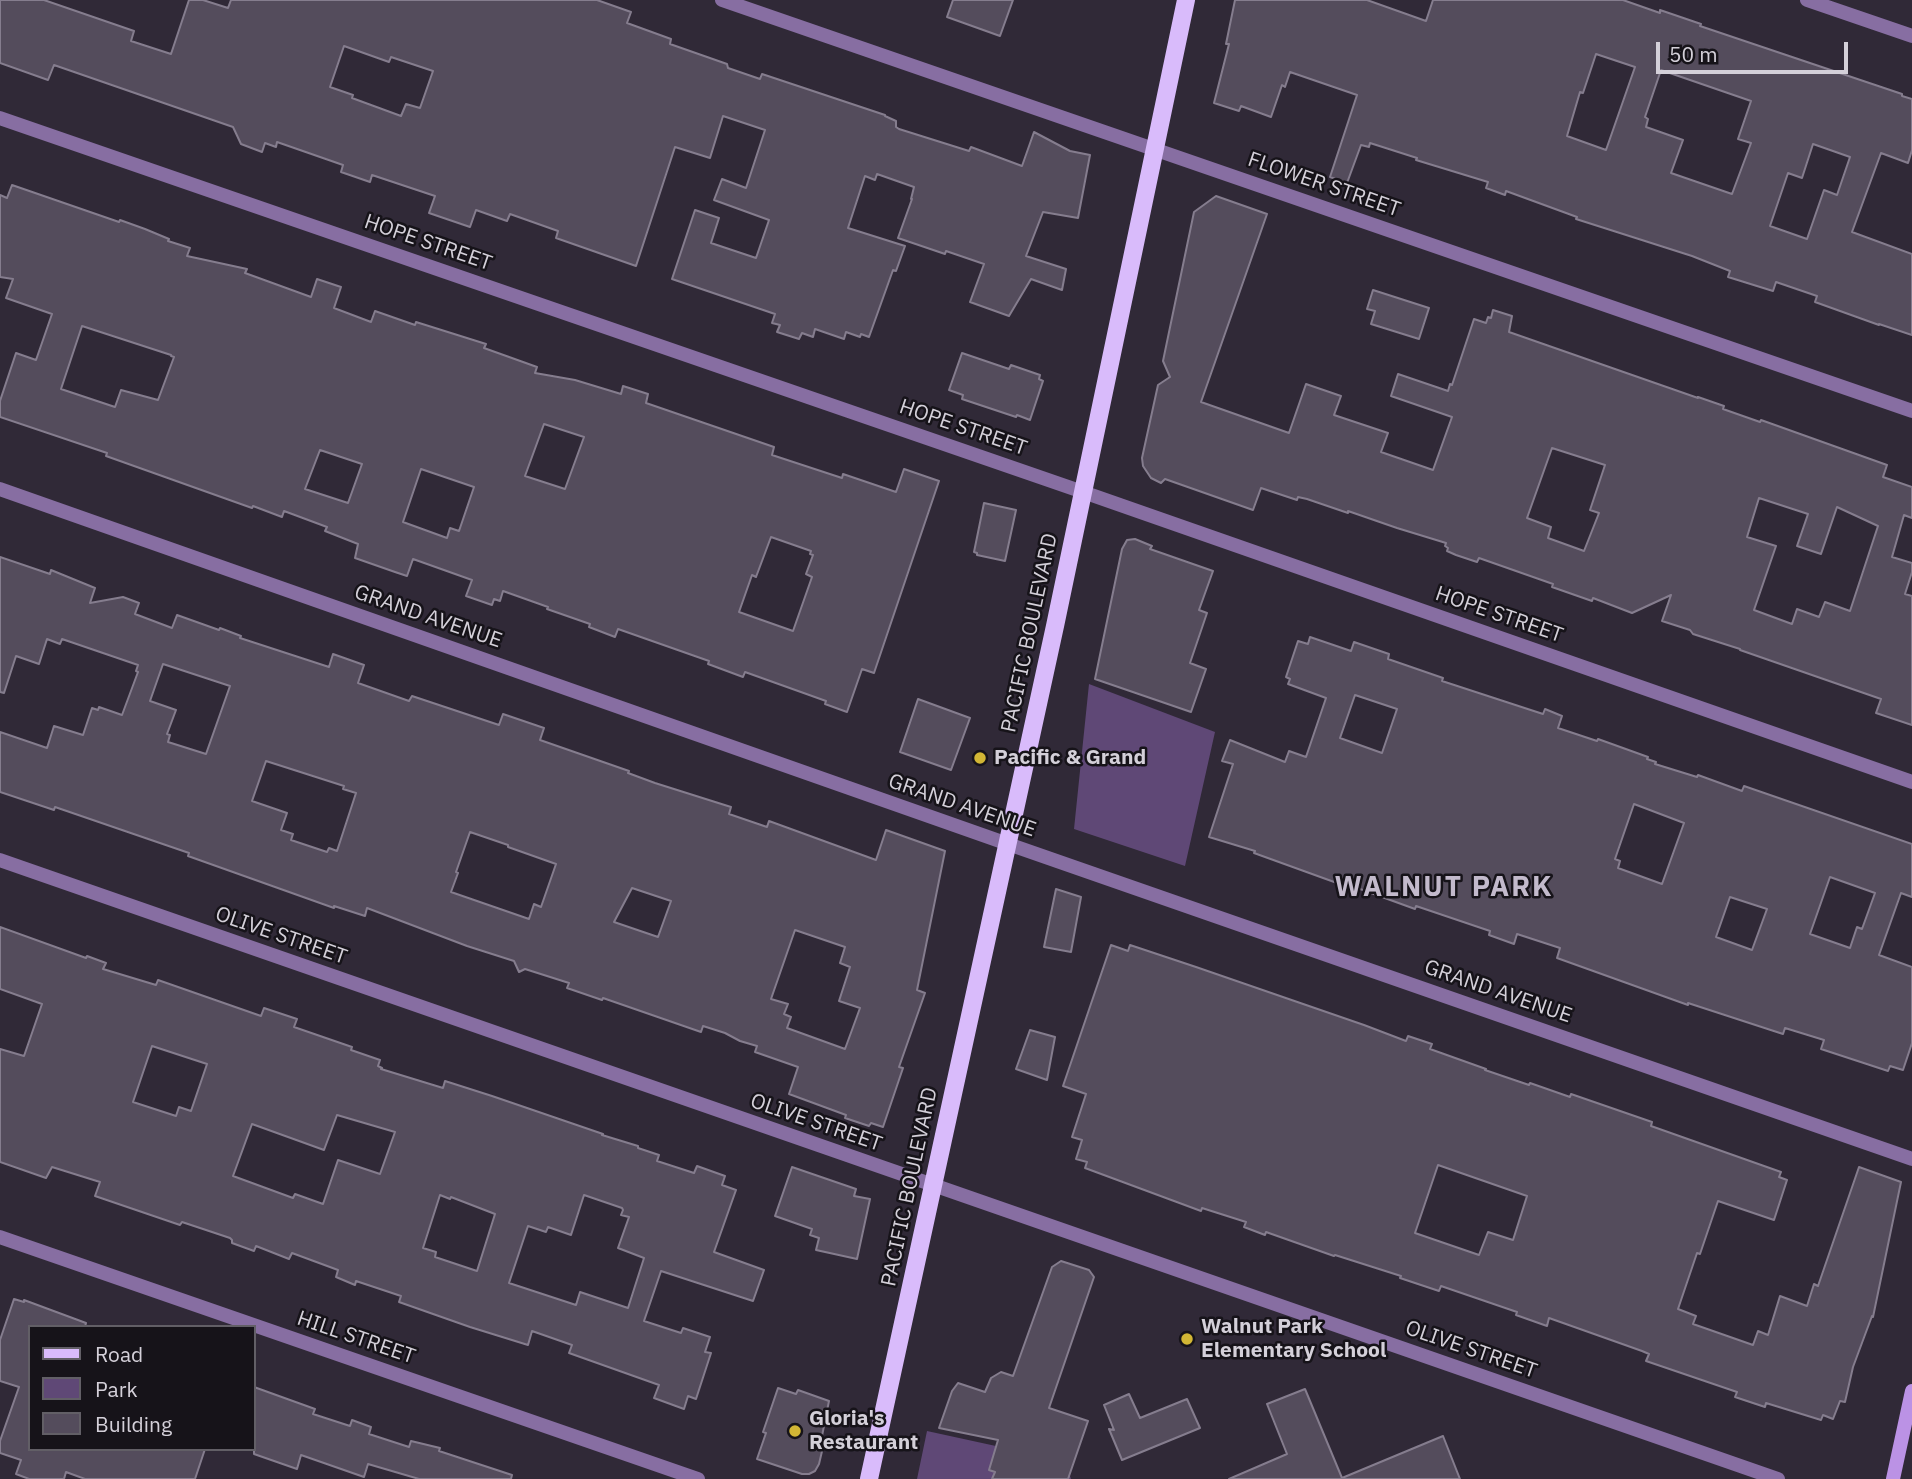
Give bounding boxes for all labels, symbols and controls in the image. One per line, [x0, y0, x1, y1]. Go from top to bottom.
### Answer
scale bar [1660, 28, 1853, 72]
text: 50 m [1669, 40, 1718, 68]
street label: FLOWER STREET [1244, 147, 1404, 223]
street label: HOPE STREET [361, 209, 495, 277]
street label: HOPE STREET [896, 394, 1030, 462]
street label: PACIFIC BOULEVARD [997, 531, 1063, 735]
street label: GRAND AVENUE [351, 580, 505, 654]
street label: HOPE STREET [1432, 581, 1566, 649]
place label: Pacific & Grand [994, 745, 1146, 771]
marker: Pacific & Grand [972, 750, 988, 766]
street label: GRAND AVENUE [885, 769, 1039, 843]
district label: WALNUT PARK [1336, 871, 1552, 905]
street label: OLIVE STREET [212, 902, 350, 970]
street label: GRAND AVENUE [1421, 955, 1575, 1029]
street label: PACIFIC BOULEVARD [877, 1085, 943, 1289]
street label: OLIVE STREET [747, 1089, 885, 1157]
street label: HILL STREET [294, 1306, 418, 1370]
place label: Walnut Park Elementary School [1201, 1314, 1386, 1364]
street label: OLIVE STREET [1402, 1316, 1540, 1384]
legend [28, 1325, 256, 1451]
marker: Walnut Park Elementary School [1179, 1331, 1195, 1347]
text: Road [95, 1340, 143, 1368]
text: Park [95, 1375, 138, 1403]
place label: Gloria's Restaurant [809, 1406, 918, 1456]
text: Building [95, 1410, 172, 1438]
marker: Gloria's Restaurant [787, 1423, 803, 1439]

